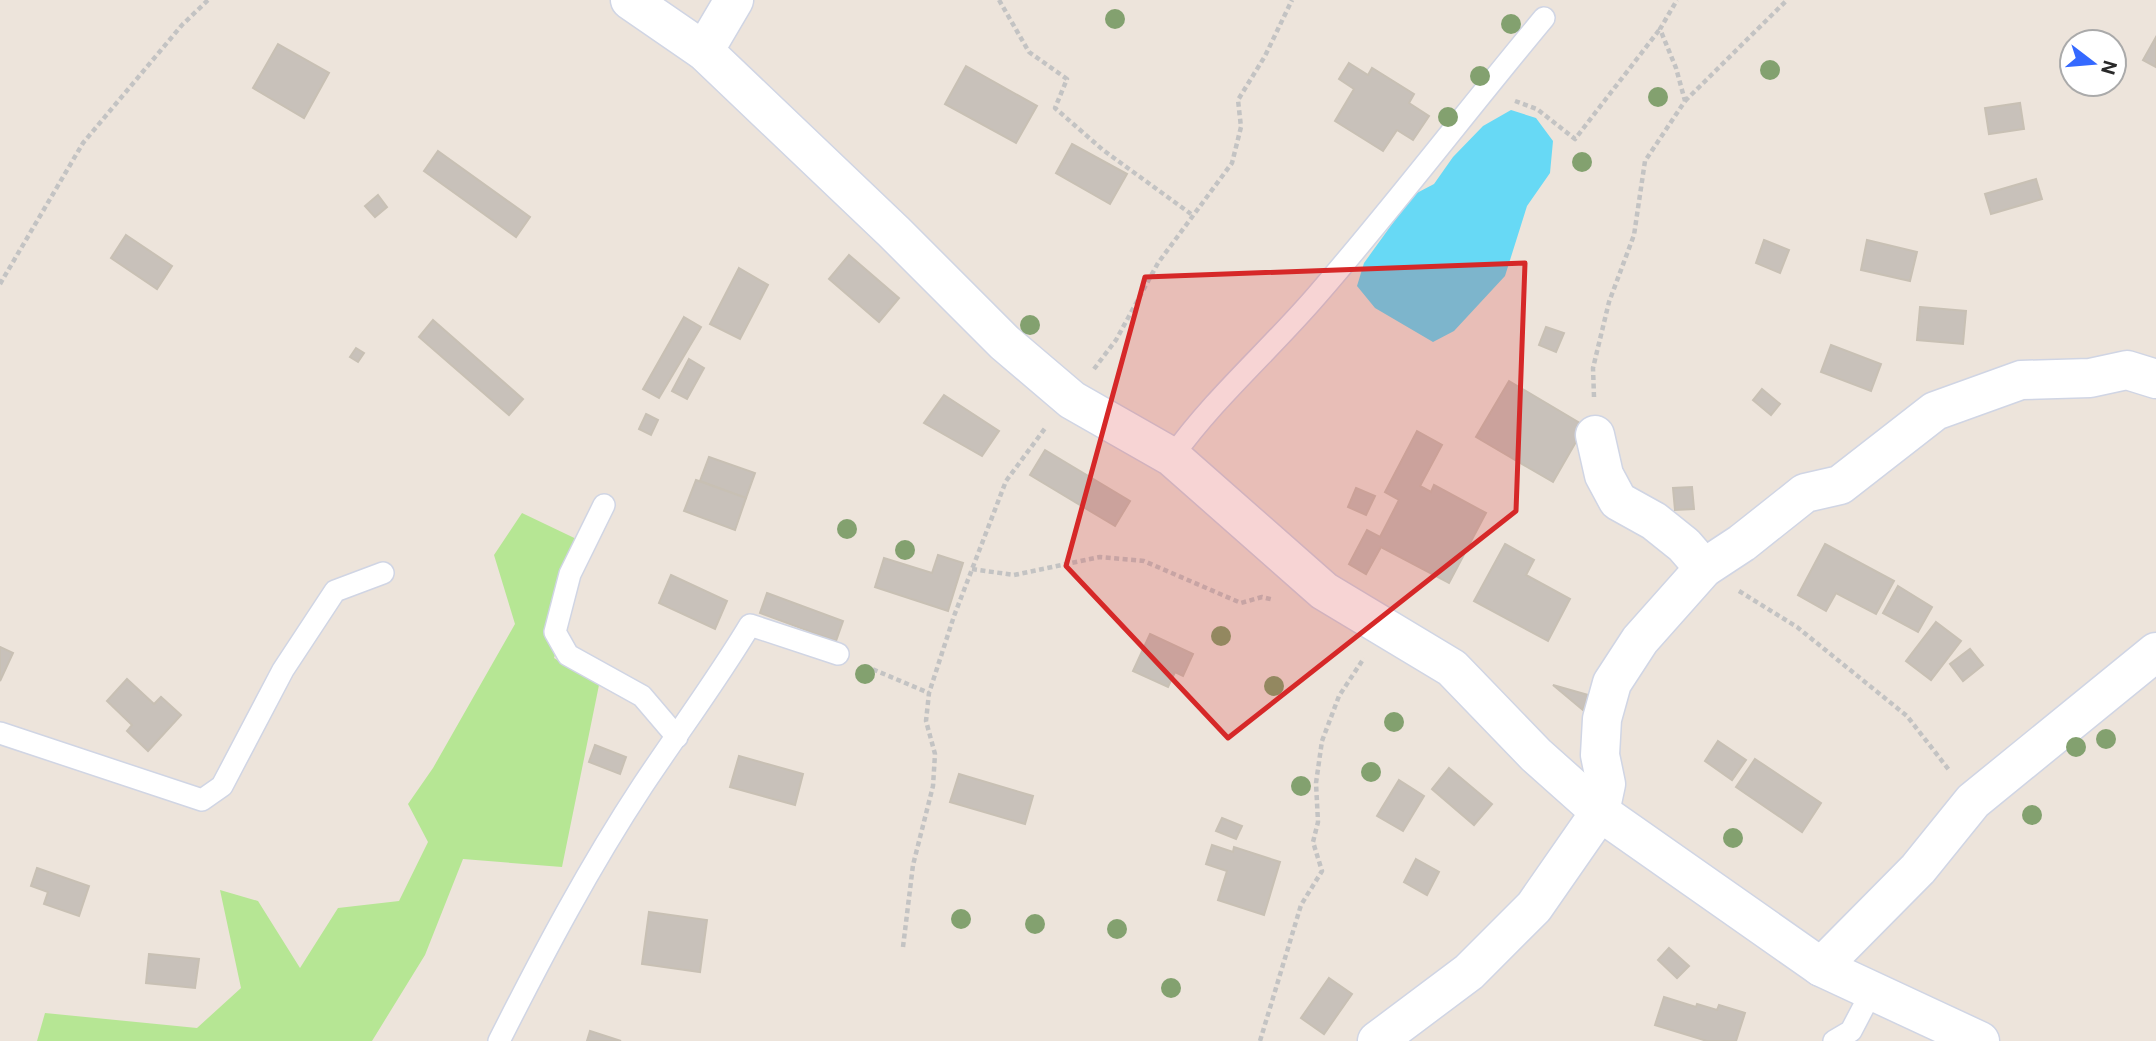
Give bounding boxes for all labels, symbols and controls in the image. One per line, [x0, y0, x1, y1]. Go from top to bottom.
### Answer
north arrow [2058, 28, 2128, 98]
text: N [2096, 58, 2122, 77]

